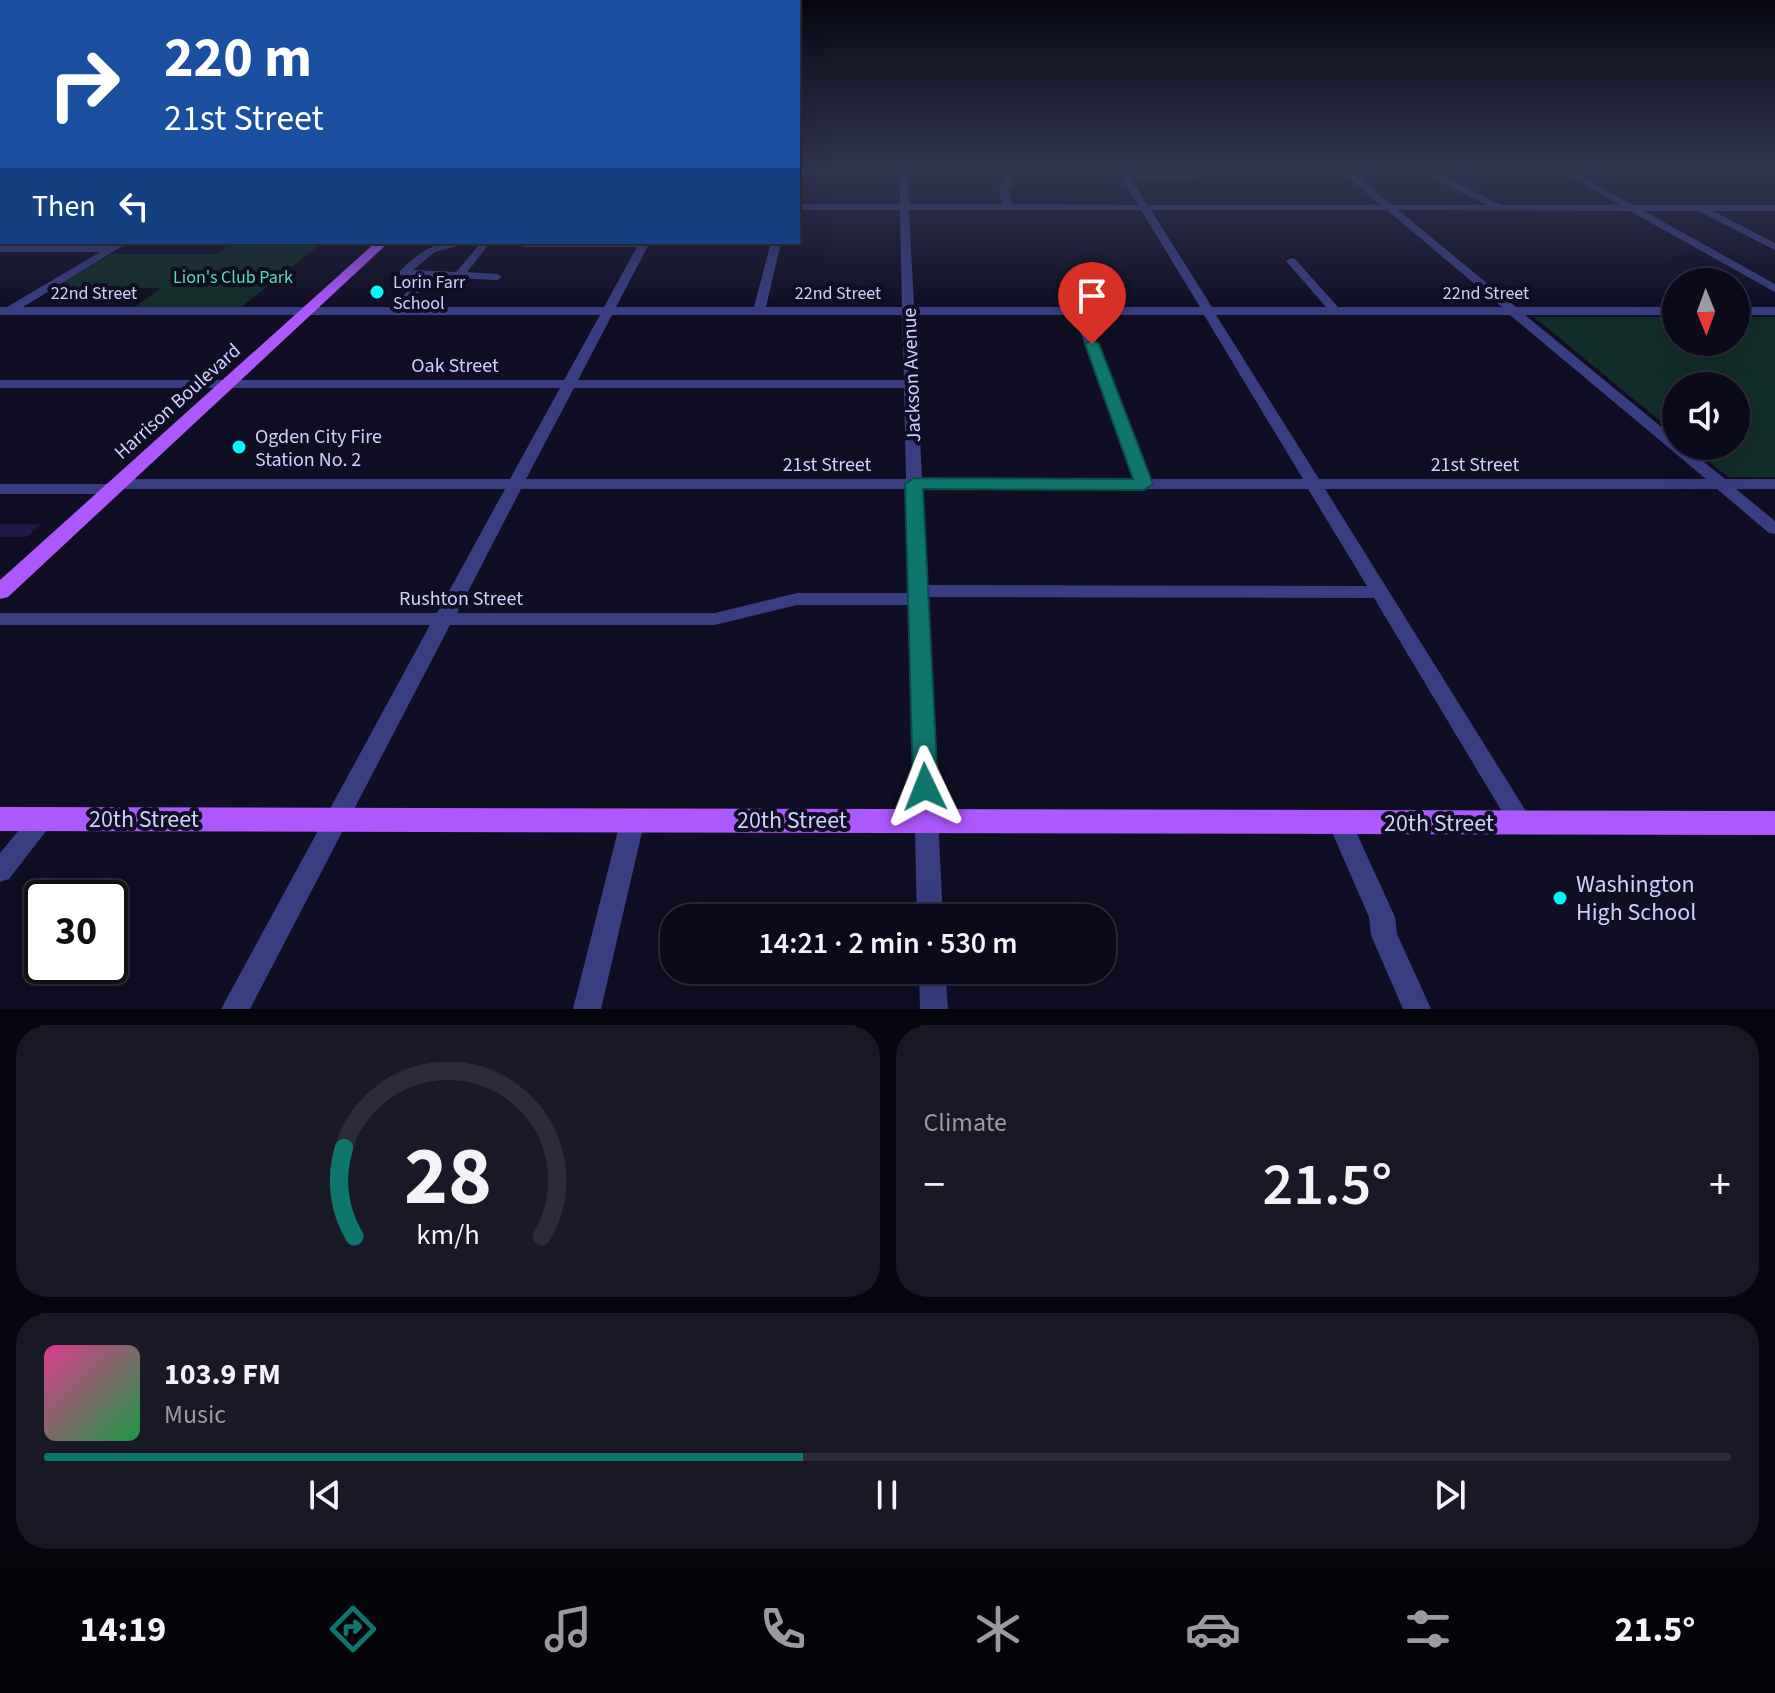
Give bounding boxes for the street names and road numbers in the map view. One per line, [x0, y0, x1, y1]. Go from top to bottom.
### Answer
street label: 22nd Street [51, 281, 137, 306]
street label: 22nd Street [795, 281, 881, 306]
street label: 22nd Street [1443, 281, 1529, 306]
street label: Jackson Avenue [896, 307, 928, 443]
street label: Harrison Boulevard [108, 337, 247, 466]
street label: Oak Street [411, 352, 499, 380]
street label: 21st Street [783, 451, 872, 479]
street label: 21st Street [1431, 451, 1520, 479]
street label: Rushton Street [399, 585, 523, 613]
street label: 20th Street [89, 802, 199, 837]
street label: 20th Street [737, 803, 847, 838]
street label: 20th Street [1384, 806, 1494, 841]

